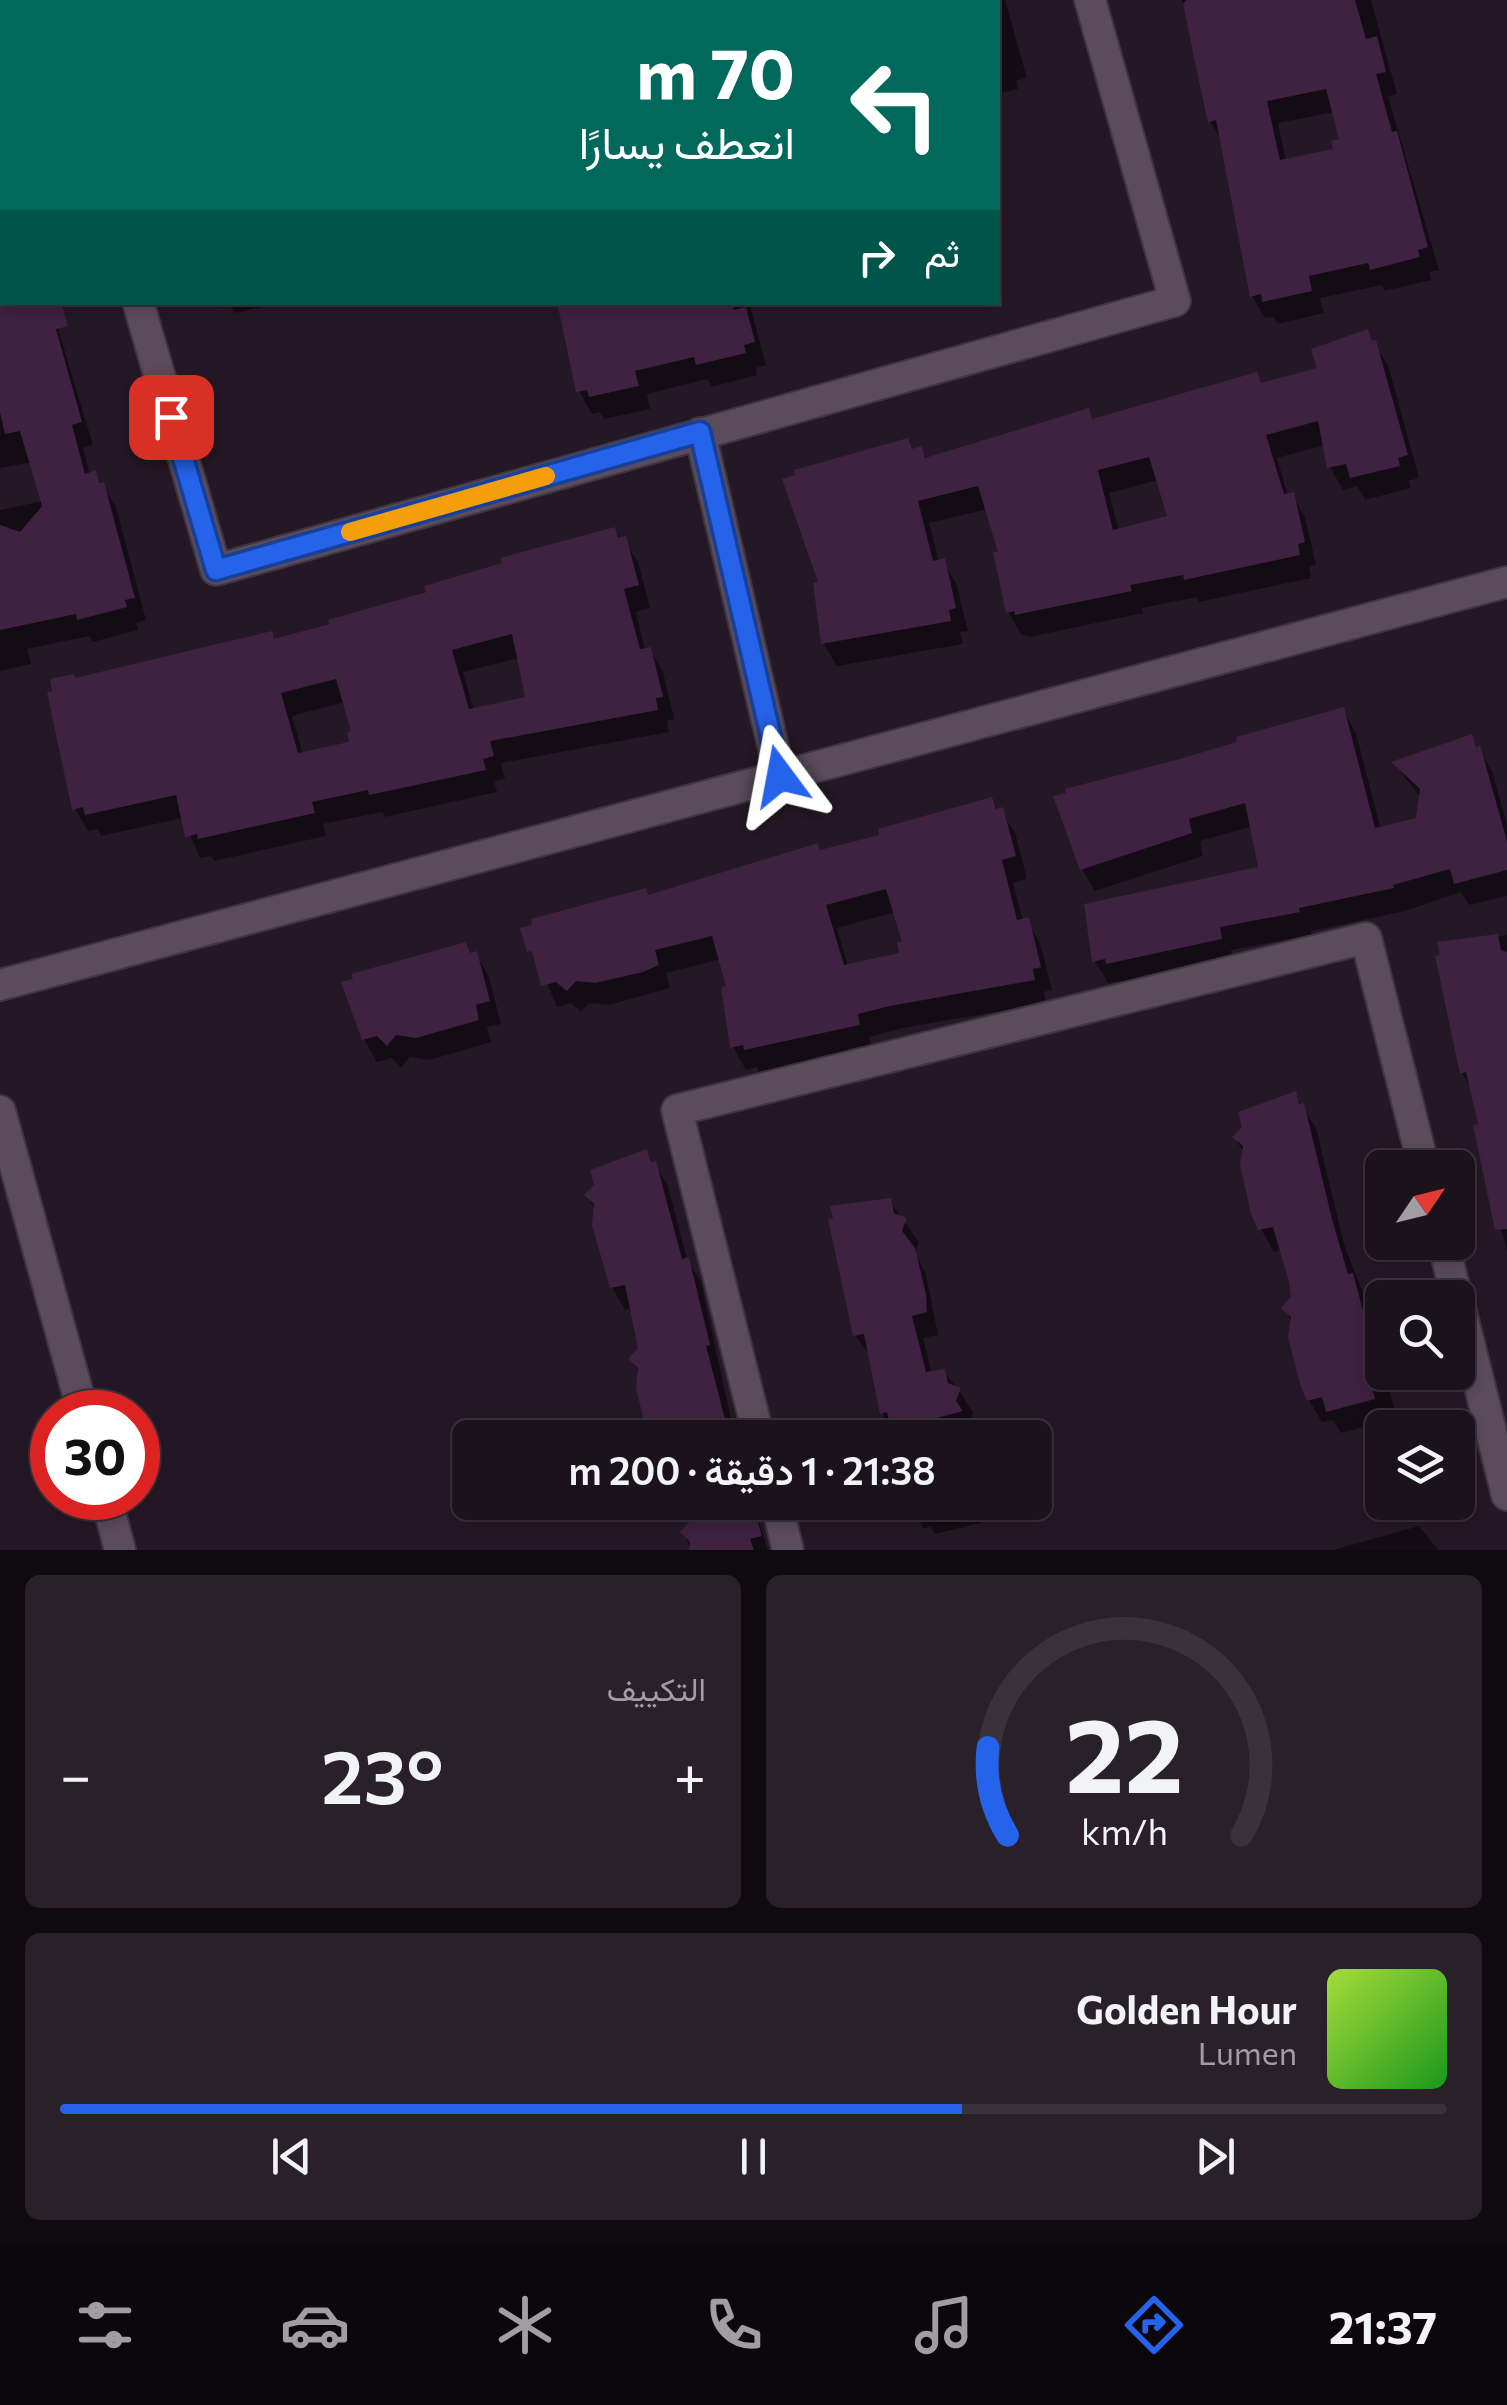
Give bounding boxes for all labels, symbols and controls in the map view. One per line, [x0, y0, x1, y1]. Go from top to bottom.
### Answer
text: 70 m [636, 28, 795, 113]
icon: left [830, 40, 960, 170]
text: انعطف يسارًا [579, 113, 795, 168]
text: ثم [924, 228, 960, 275]
icon: right [849, 230, 904, 285]
pin [129, 375, 214, 460]
icon: arrive [144, 390, 199, 445]
position arrow [728, 724, 832, 828]
north arrow [1365, 1150, 1475, 1260]
map controls [1365, 1150, 1475, 1520]
button: search [1365, 1280, 1475, 1390]
speed limit sign: 30 [30, 1390, 160, 1520]
button: layers [1365, 1410, 1475, 1520]
text: 21:38 · 1 دقيقة · 200 m [568, 1446, 936, 1493]
text: التكييف [607, 1668, 706, 1708]
text: 22 [1065, 1687, 1183, 1814]
text: 23° [321, 1728, 444, 1819]
text: − [60, 1740, 91, 1807]
text: + [674, 1740, 706, 1807]
text: km/h [1081, 1809, 1167, 1852]
text: Golden Hour [1076, 1985, 1297, 2032]
text: Lumen [1198, 2032, 1297, 2072]
icon: previous [264, 2129, 319, 2184]
icon: pause [726, 2129, 781, 2184]
icon: next [1188, 2129, 1243, 2184]
icon: filters [70, 2290, 140, 2360]
icon: car [280, 2290, 350, 2360]
icon: climate [490, 2290, 560, 2360]
icon: phone [699, 2290, 769, 2360]
icon: music [909, 2290, 979, 2360]
icon: directions [1119, 2290, 1189, 2360]
text: 21:37 [1329, 2298, 1437, 2353]

